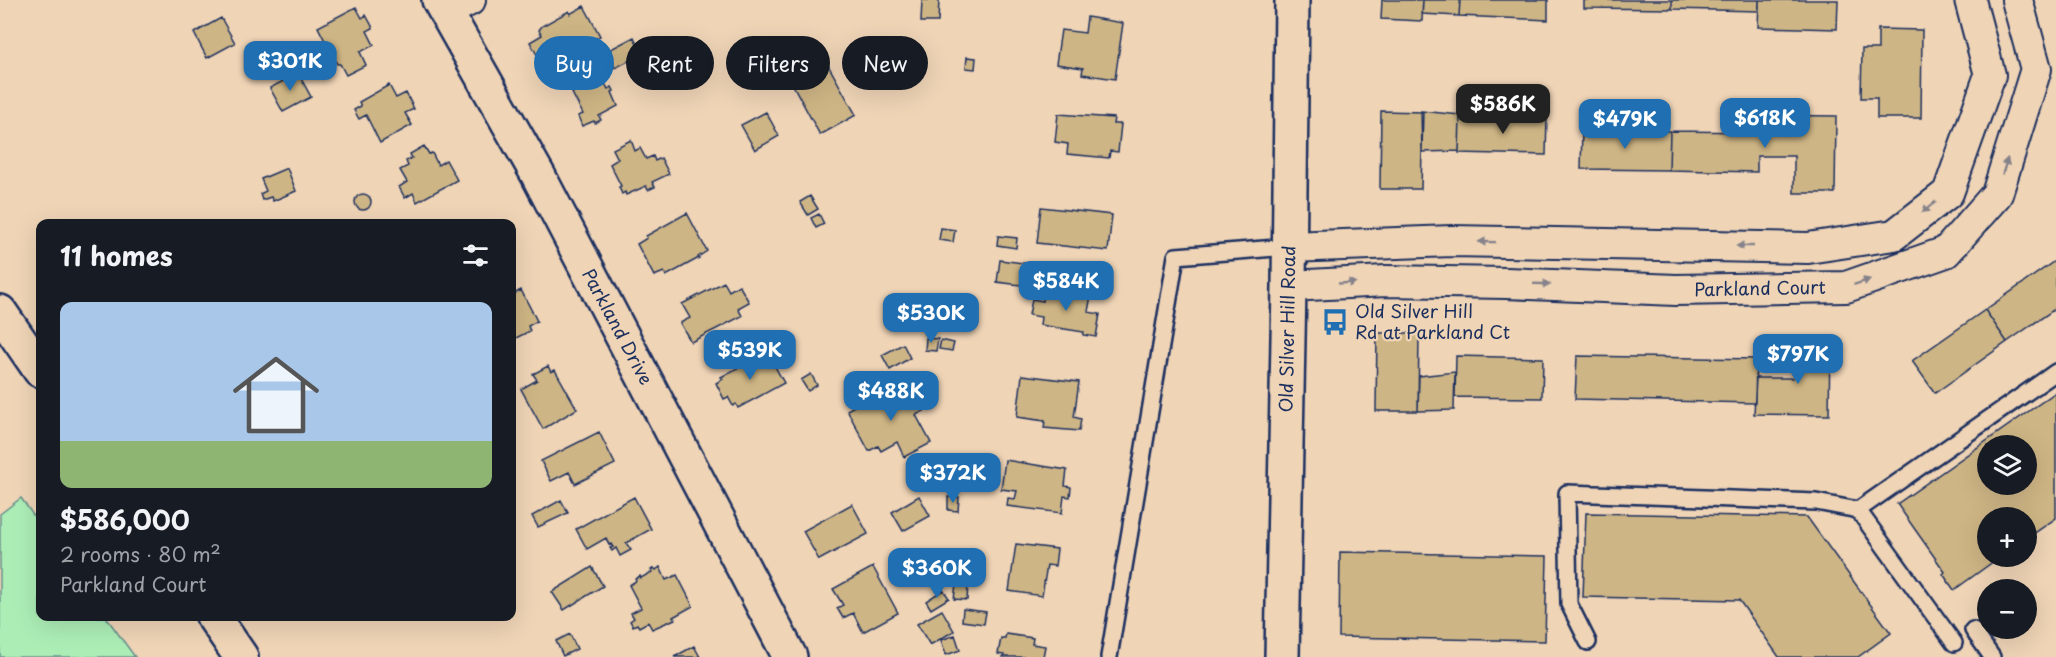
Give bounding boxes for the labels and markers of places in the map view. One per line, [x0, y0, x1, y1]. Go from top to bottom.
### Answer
pin: $301K [248, 41, 332, 92]
pin: $586K [1461, 84, 1545, 135]
pin: $618K [1723, 98, 1807, 149]
pin: $479K [1583, 99, 1667, 150]
pin: $584K [1024, 261, 1108, 312]
pin: $530K [889, 293, 973, 344]
place label: Old Silver Hill Rd at Parkland Ct [1355, 297, 1510, 345]
bus stop icon: Old Silver Hill Rd at Parkland Ct [1320, 307, 1350, 337]
pin: $539K [708, 330, 792, 381]
pin: $797K [1756, 334, 1840, 385]
pin: $488K [849, 371, 933, 422]
pin: $372K [911, 453, 995, 504]
pin: $360K [895, 548, 979, 599]

